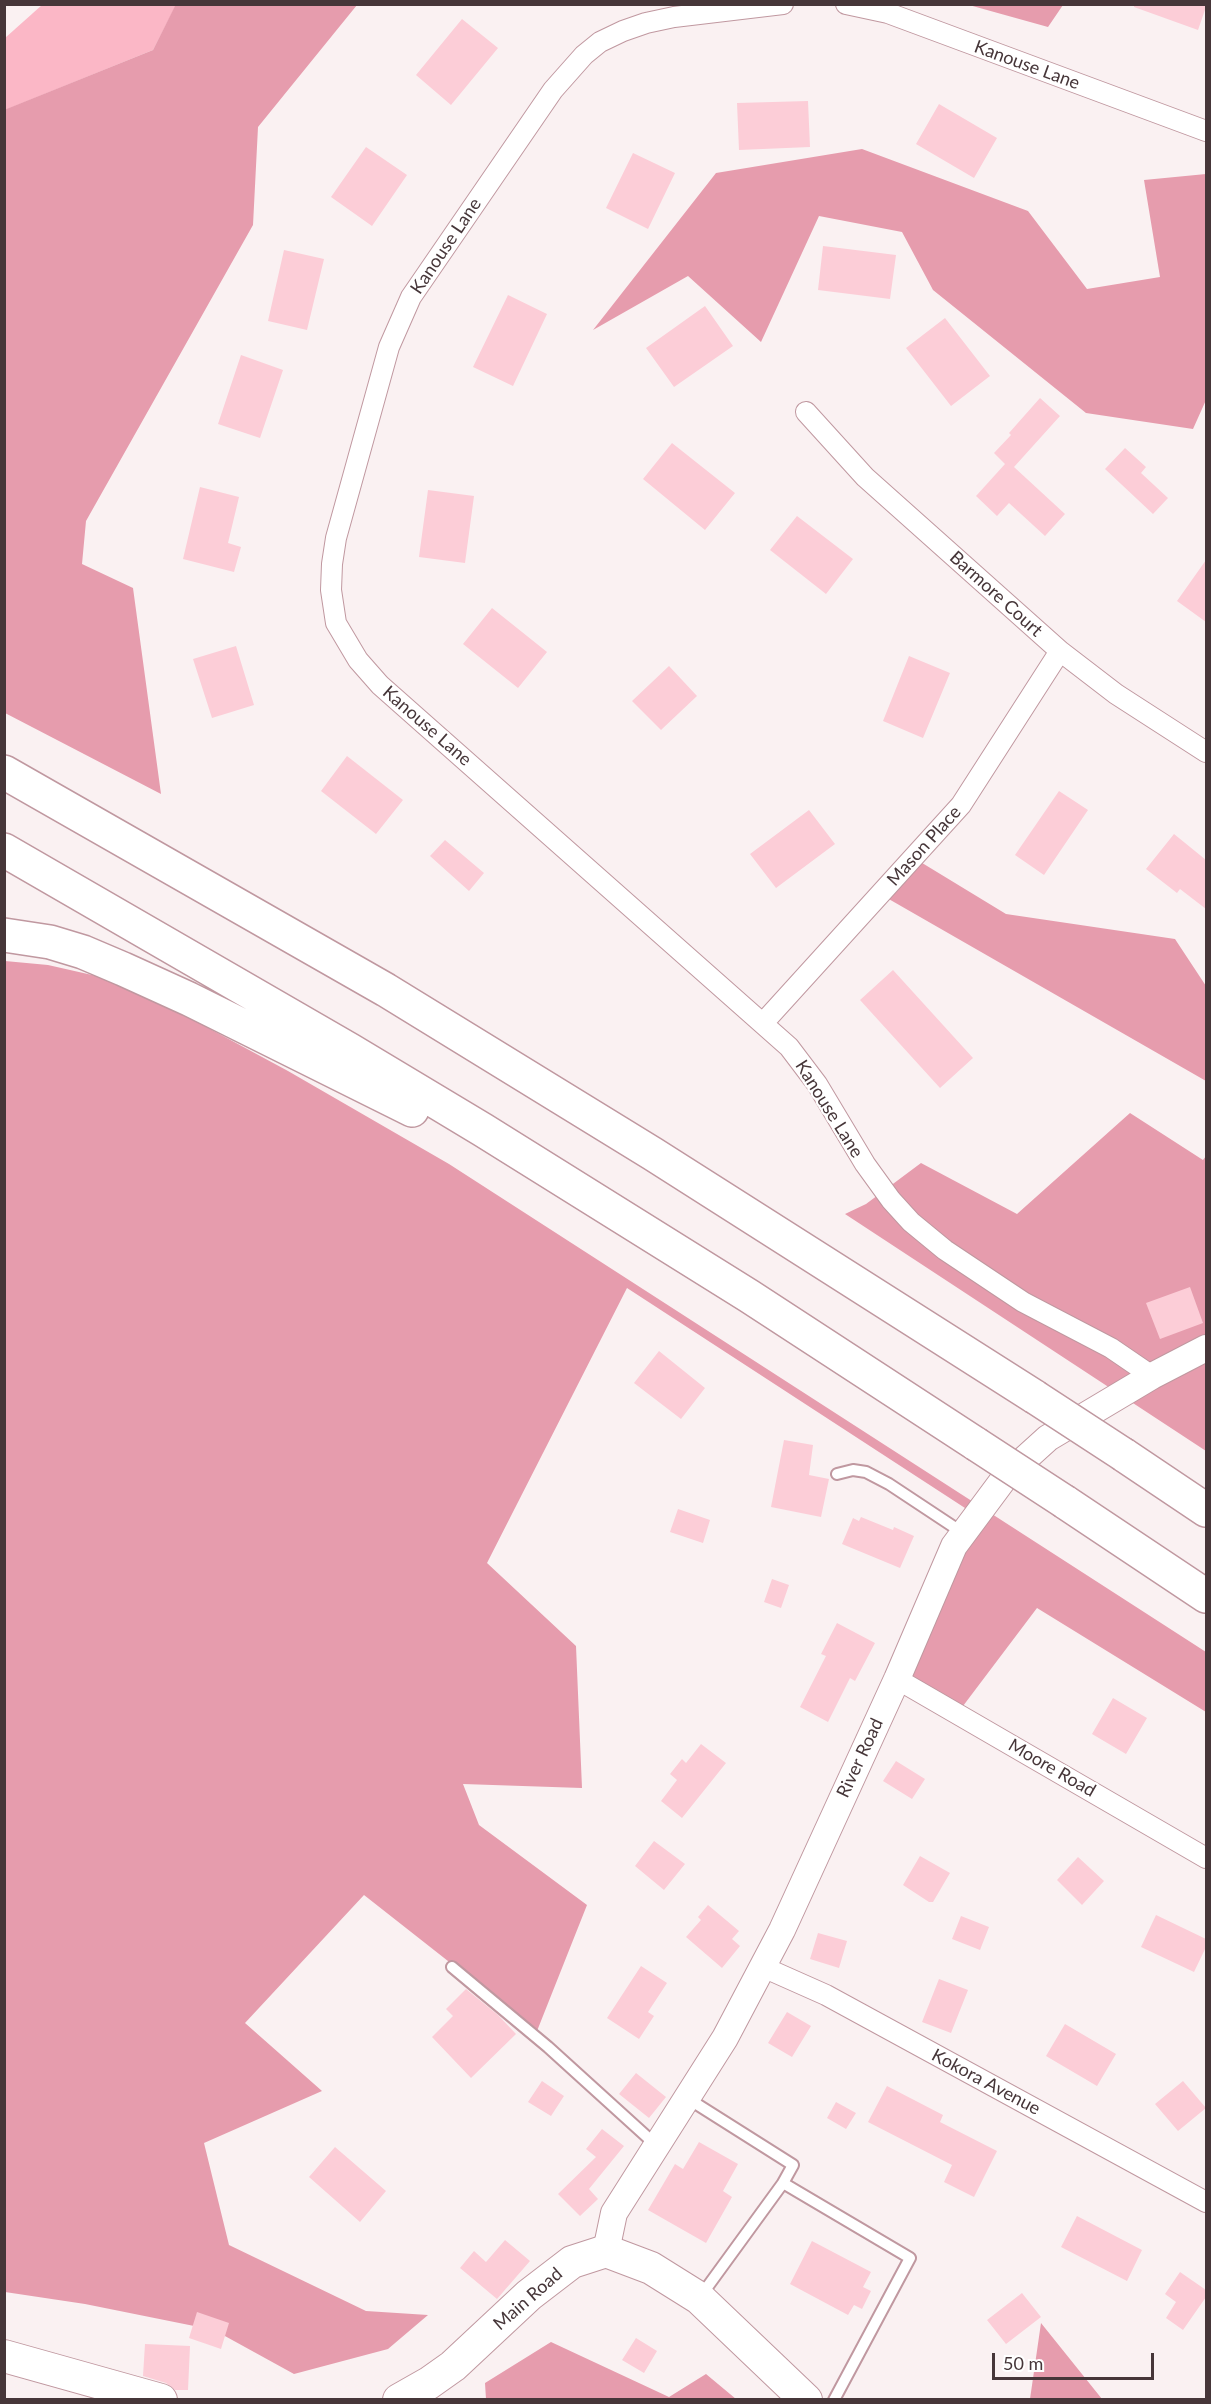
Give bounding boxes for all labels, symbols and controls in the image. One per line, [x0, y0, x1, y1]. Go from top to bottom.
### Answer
street label: Kanouse Lane [971, 36, 1083, 94]
street label: Kanouse Lane [406, 194, 486, 298]
street label: Barmore Court [945, 547, 1047, 641]
street label: Kanouse Lane [378, 682, 476, 770]
street label: Mason Place [883, 802, 965, 890]
street label: Kanouse Lane [790, 1056, 868, 1162]
street label: River Road [832, 1715, 888, 1801]
street label: Moore Road [1005, 1734, 1099, 1802]
street label: Kokora Avenue [928, 2044, 1044, 2120]
street label: Main Road [489, 2263, 567, 2335]
scale bar [995, 2341, 1157, 2379]
text: 50 m [1003, 2352, 1043, 2374]

